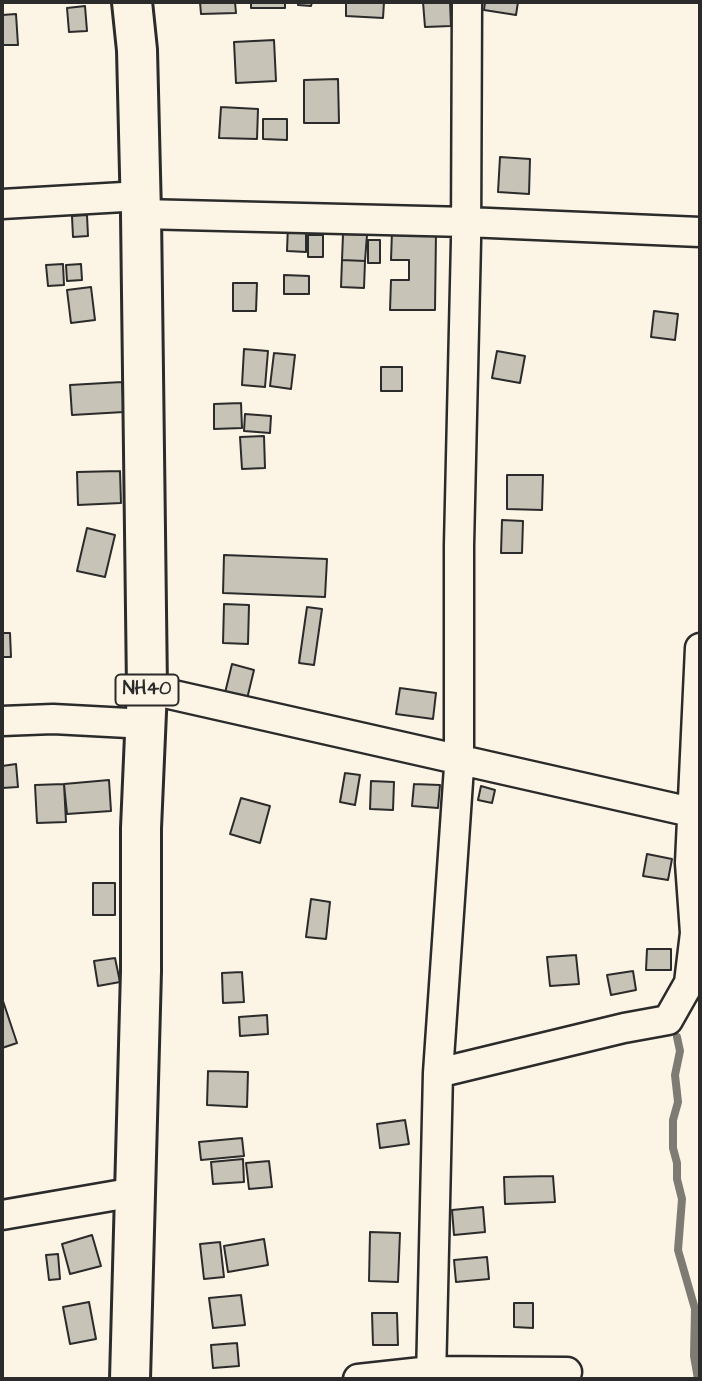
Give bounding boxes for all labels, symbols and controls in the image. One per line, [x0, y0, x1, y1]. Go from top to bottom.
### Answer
road number: NH40 [116, 674, 178, 706]

